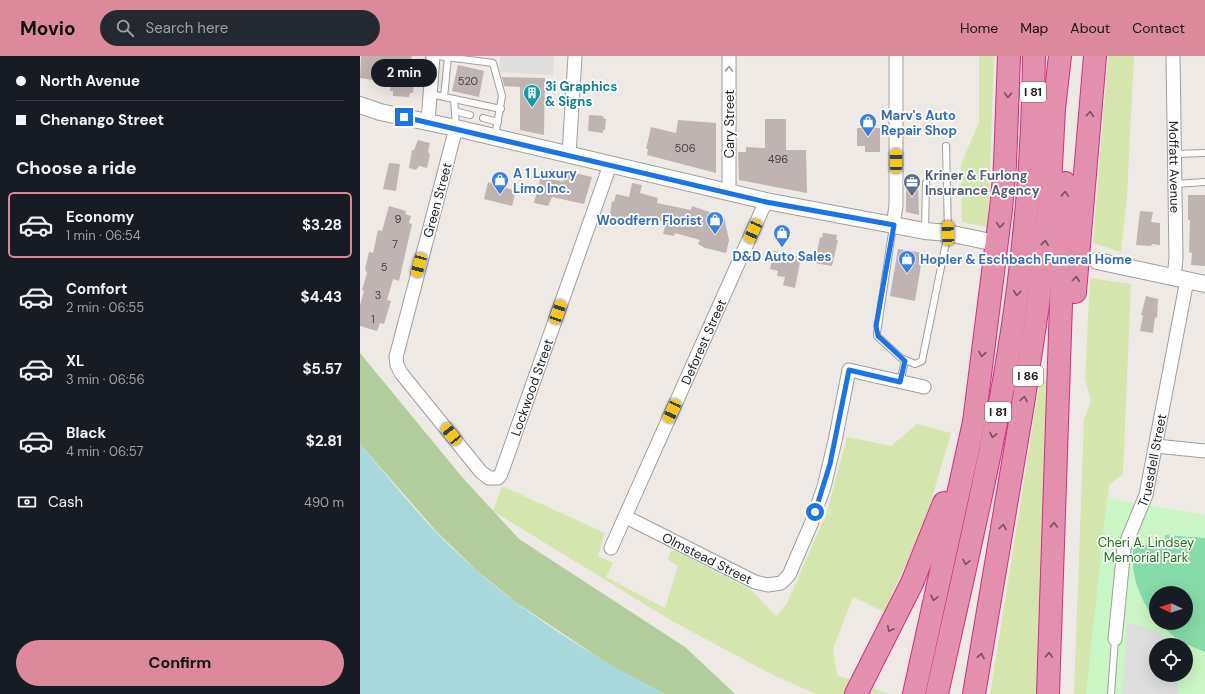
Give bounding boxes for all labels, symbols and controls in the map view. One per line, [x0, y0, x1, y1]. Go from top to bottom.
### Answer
search box [100, 10, 380, 46]
text: Movio [20, 16, 76, 41]
icon: search [114, 17, 136, 39]
text: Search here [146, 18, 228, 38]
text: Home [960, 19, 998, 37]
text: Map [1020, 19, 1048, 37]
text: About [1070, 19, 1110, 37]
text: Contact [1132, 19, 1185, 37]
callout: 2 min [371, 59, 437, 87]
text: 2 min [387, 64, 421, 81]
one-way arrow [725, 66, 733, 72]
text: North Avenue [40, 71, 140, 91]
house number: 520 [458, 74, 478, 88]
place label: 3i Graphics & Signs [545, 78, 618, 110]
road number: I 81 [1020, 82, 1046, 102]
building icon: 3i Graphics & Signs [522, 83, 542, 108]
street label: Cary Street [721, 90, 738, 158]
one-way arrow [1004, 92, 1013, 98]
place label: Marv's Auto Repair Shop [881, 107, 957, 139]
route end [395, 108, 413, 126]
text: Chenango Street [40, 110, 164, 130]
one-way arrow [1086, 111, 1095, 117]
shop icon: Marv's Auto Repair Shop [858, 112, 878, 137]
street label: Moffatt Avenue [1165, 121, 1183, 213]
house number: 506 [674, 141, 696, 155]
car [890, 149, 902, 173]
house number: 496 [768, 152, 788, 166]
text: Choose a ride [16, 156, 137, 180]
street label: Green Street [419, 161, 456, 239]
place label: A 1 Luxury Limo Inc. [513, 165, 577, 197]
place label: Kriner & Furlong Insurance Agency [925, 167, 1040, 199]
shop icon: A 1 Luxury Limo Inc. [490, 170, 510, 195]
office icon: Kriner & Furlong Insurance Agency [902, 172, 922, 197]
one-way arrow [1060, 191, 1069, 197]
icon: car [18, 207, 54, 243]
text: Economy [66, 207, 134, 227]
shop icon: Woodfern Florist [705, 210, 725, 235]
house number: 9 [395, 212, 402, 226]
place label: Woodfern Florist [596, 212, 702, 229]
text: $3.28 [302, 215, 342, 235]
car [743, 218, 763, 244]
car [942, 221, 954, 245]
one-way arrow [995, 222, 1004, 228]
shop icon: D&D Auto Sales [772, 223, 792, 248]
text: 1 min · 06:54 [66, 227, 141, 244]
house number: 7 [392, 237, 398, 251]
one-way arrow [1041, 240, 1050, 246]
place label: D&D Auto Sales [733, 248, 831, 265]
shop icon: Hopler & Eschbach Funeral Home [897, 249, 917, 274]
place label: Hopler & Eschbach Funeral Home [920, 251, 1132, 268]
car [410, 252, 428, 278]
house number: 5 [381, 260, 388, 274]
one-way arrow [1071, 276, 1080, 282]
icon: car [18, 279, 54, 315]
text: Comfort [66, 279, 127, 299]
text: $4.43 [301, 287, 342, 307]
house number: 3 [375, 288, 381, 302]
one-way arrow [1013, 290, 1022, 296]
street label: Deforest Street [677, 296, 730, 387]
text: 2 min · 06:55 [66, 299, 144, 316]
car [548, 299, 568, 325]
house number: 1 [371, 312, 375, 326]
street label: Lockwood Street [507, 337, 557, 438]
one-way arrow [979, 350, 987, 357]
icon: car [18, 351, 54, 387]
text: XL [66, 351, 84, 371]
text: $5.57 [303, 359, 342, 379]
road number: I 86 [1013, 366, 1043, 386]
text: 3 min · 06:56 [66, 371, 145, 388]
one-way arrow [1019, 396, 1028, 402]
car [661, 398, 683, 424]
road number: I 81 [985, 402, 1011, 422]
street label: Truesdell Street [1134, 413, 1170, 510]
car [439, 421, 463, 447]
icon: car [18, 423, 54, 459]
text: Black [66, 423, 106, 443]
text: $2.81 [306, 431, 342, 451]
one-way arrow [990, 432, 998, 438]
text: 4 min · 06:57 [66, 443, 143, 460]
icon: cash [16, 491, 38, 513]
text: Cash [48, 492, 83, 512]
text: 490 m [304, 494, 344, 511]
route start [806, 503, 824, 521]
one-way arrow [1050, 522, 1059, 528]
one-way arrow [998, 524, 1006, 530]
street label: Olmstead Street [659, 529, 755, 588]
park label: Cheri A. Lindsey Memorial Park [1098, 534, 1194, 566]
one-way arrow [962, 559, 970, 565]
north arrow [1149, 586, 1193, 630]
map controls [1149, 586, 1193, 682]
one-way arrow [931, 595, 939, 601]
one-way arrow [888, 625, 895, 632]
button: locate [1149, 638, 1193, 682]
button: Confirm [16, 640, 344, 686]
one-way arrow [976, 652, 985, 659]
one-way arrow [1045, 652, 1054, 658]

